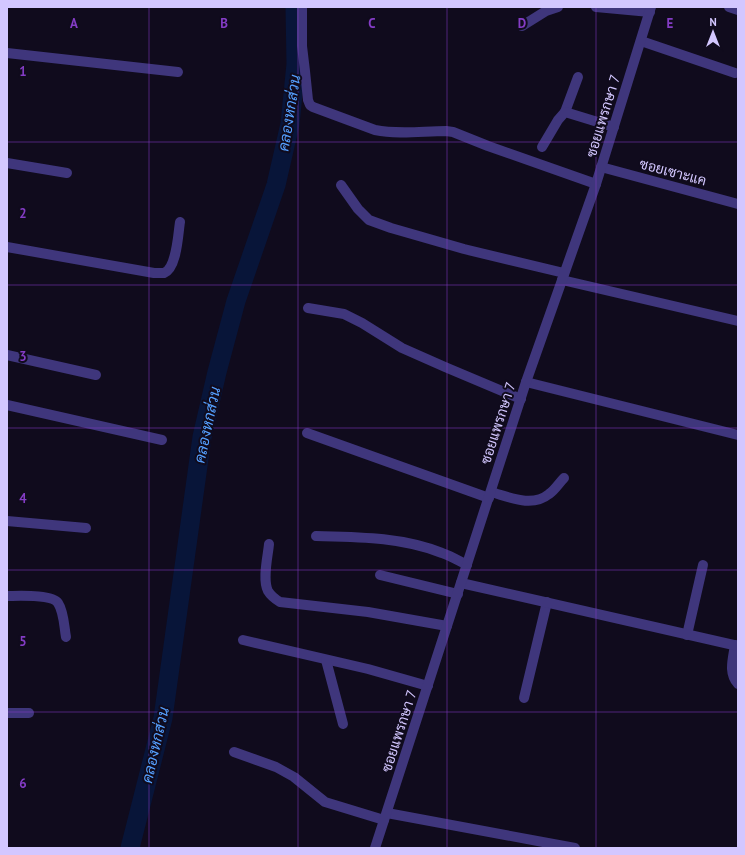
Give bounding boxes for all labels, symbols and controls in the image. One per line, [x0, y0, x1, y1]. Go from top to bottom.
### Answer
north arrow [693, 12, 733, 52]
text: A [70, 15, 78, 32]
text: B [220, 15, 228, 32]
text: C [368, 15, 376, 32]
text: D [518, 15, 526, 32]
text: E [667, 15, 674, 32]
text: N [709, 15, 717, 29]
text: 1 [19, 63, 27, 80]
street label: ซอยแพรกษา 7 [582, 72, 624, 160]
water label: คลองหกส่วน [274, 73, 305, 153]
street label: ซอยเซาะแค [638, 154, 708, 190]
text: 2 [19, 205, 27, 222]
text: 3 [19, 348, 27, 365]
street label: ซอยแพรกษา 7 [476, 380, 520, 466]
water label: คลองหกส่วน [190, 385, 224, 465]
text: 4 [19, 490, 27, 507]
text: 5 [19, 633, 27, 650]
street label: ซอยแพรกษา 7 [377, 688, 421, 774]
water label: คลองหกส่วน [137, 705, 173, 785]
text: 6 [19, 775, 27, 792]

